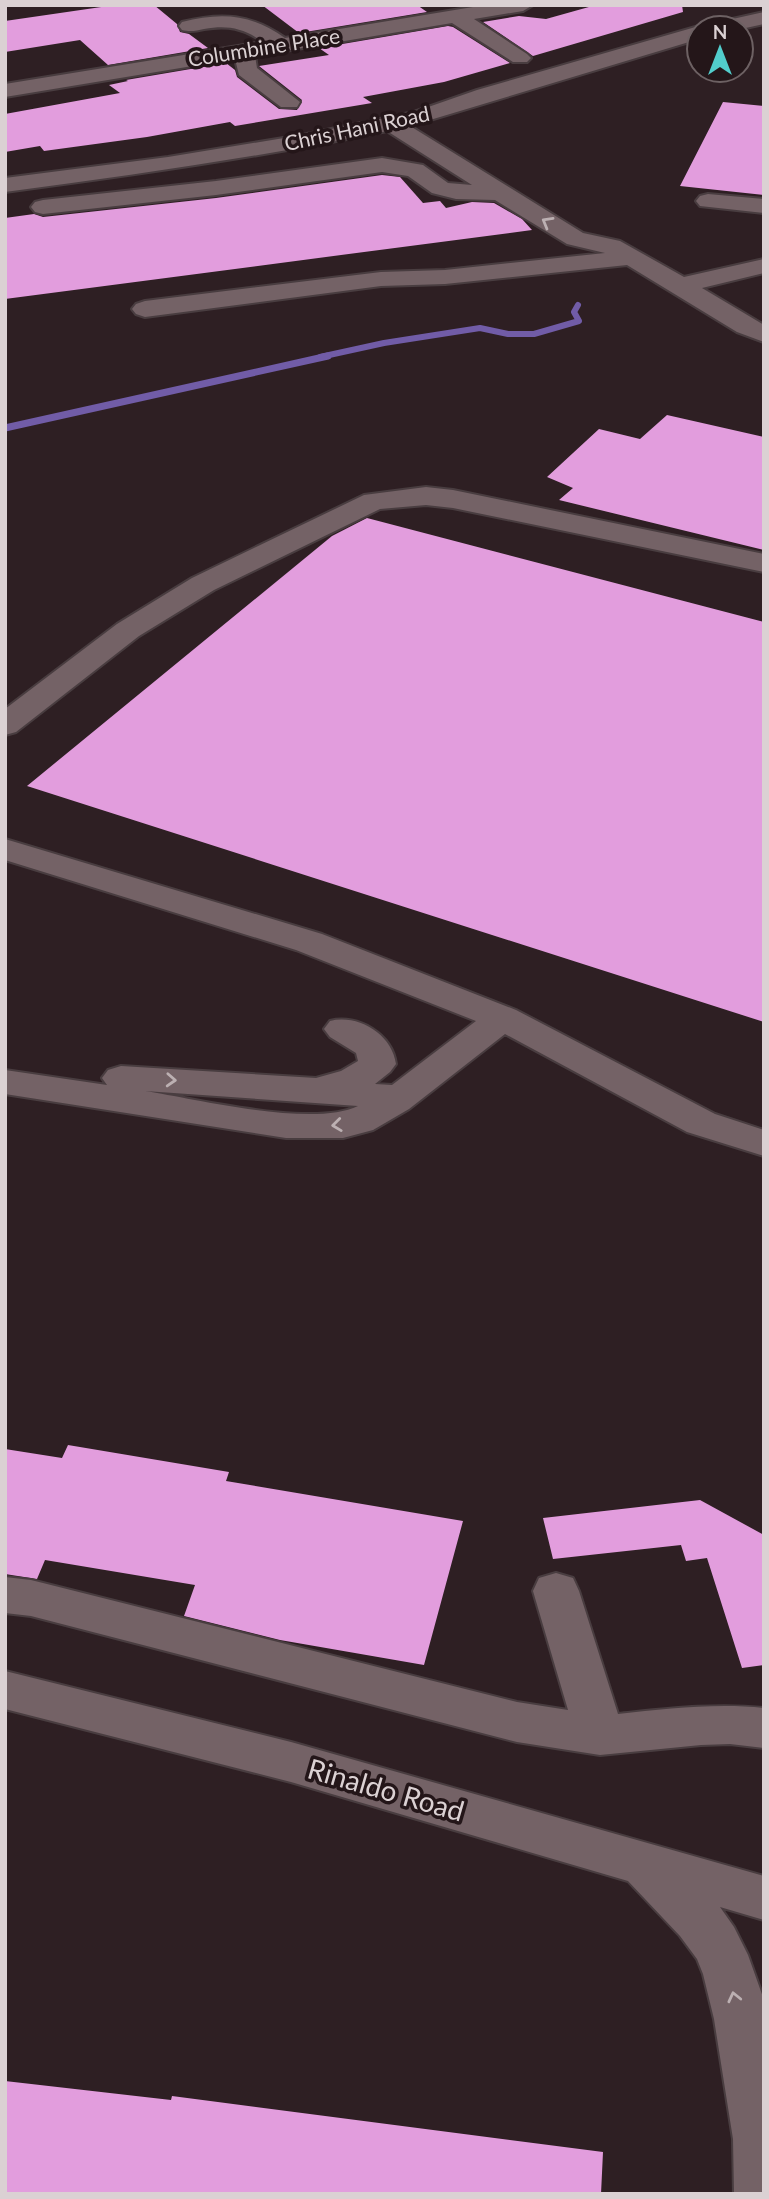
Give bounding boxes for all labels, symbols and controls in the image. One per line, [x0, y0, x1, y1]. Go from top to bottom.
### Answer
north arrow [685, 14, 755, 84]
text: N [713, 20, 727, 43]
street label: Columbine Place [186, 22, 342, 71]
street label: Chris Hani Road [282, 100, 432, 155]
one-way arrow [542, 217, 555, 230]
one-way arrow [166, 1073, 177, 1088]
one-way arrow [331, 1117, 342, 1132]
street label: Rinaldo Road [304, 1751, 468, 1828]
one-way arrow [728, 1991, 742, 2003]

